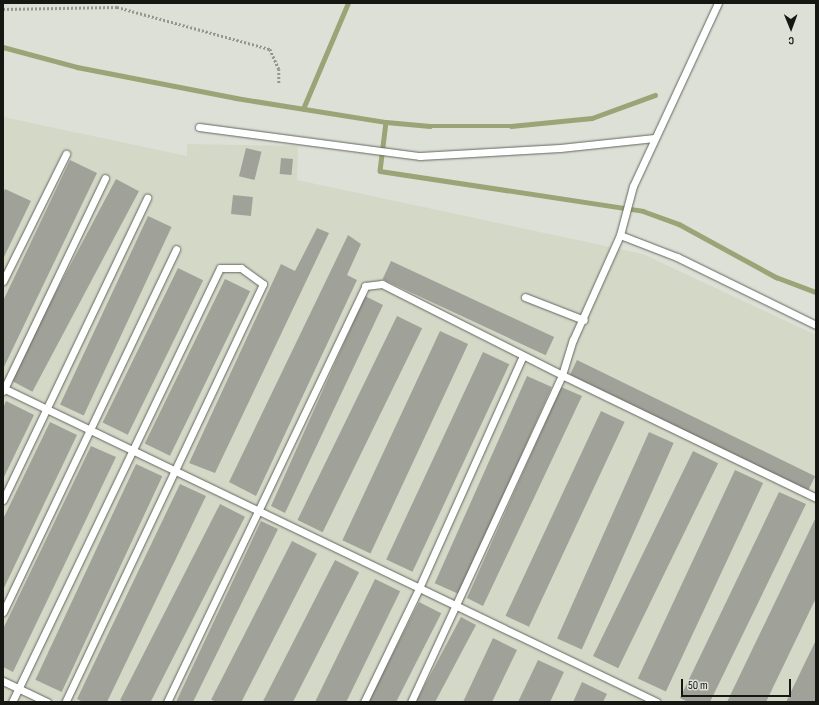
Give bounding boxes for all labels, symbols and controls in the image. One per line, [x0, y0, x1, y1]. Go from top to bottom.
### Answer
north arrow [771, 8, 811, 48]
text: С [788, 34, 794, 47]
scale bar [683, 671, 793, 697]
text: 50 m [688, 678, 708, 693]

